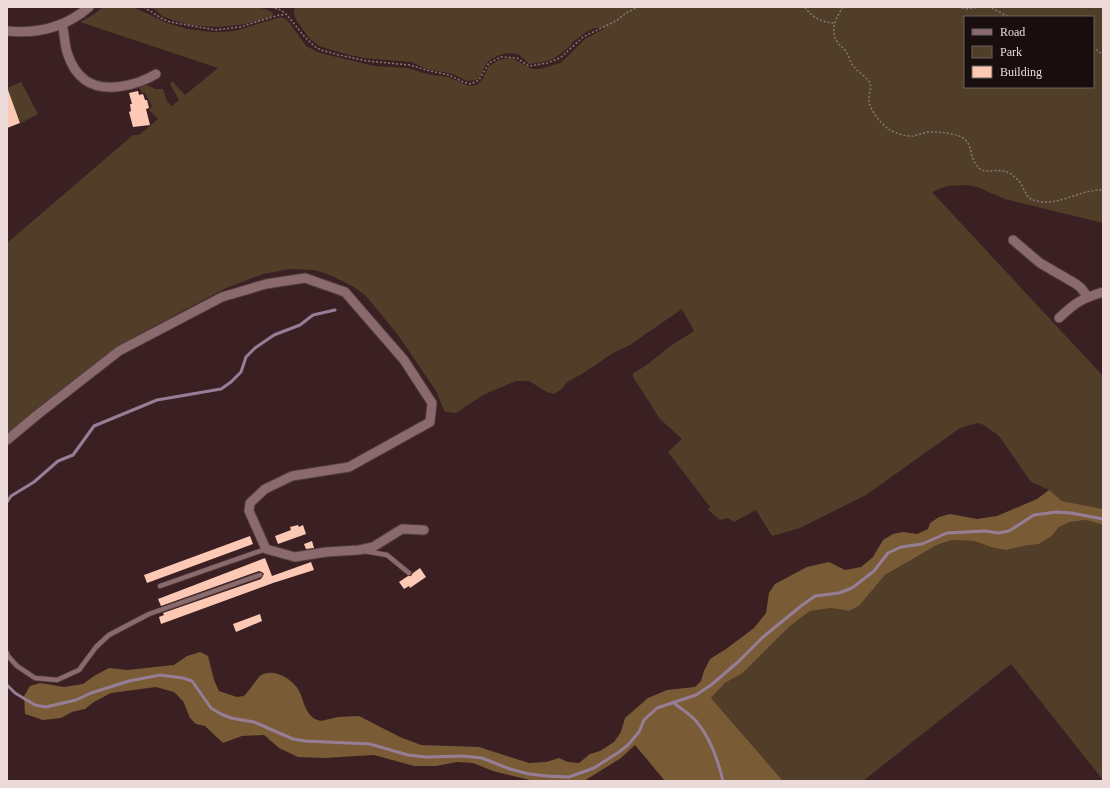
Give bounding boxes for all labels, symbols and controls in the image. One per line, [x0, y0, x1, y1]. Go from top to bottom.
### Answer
legend [964, 16, 1094, 88]
text: Road [1000, 25, 1025, 39]
text: Park [1000, 45, 1022, 59]
text: Building [1000, 65, 1042, 79]

